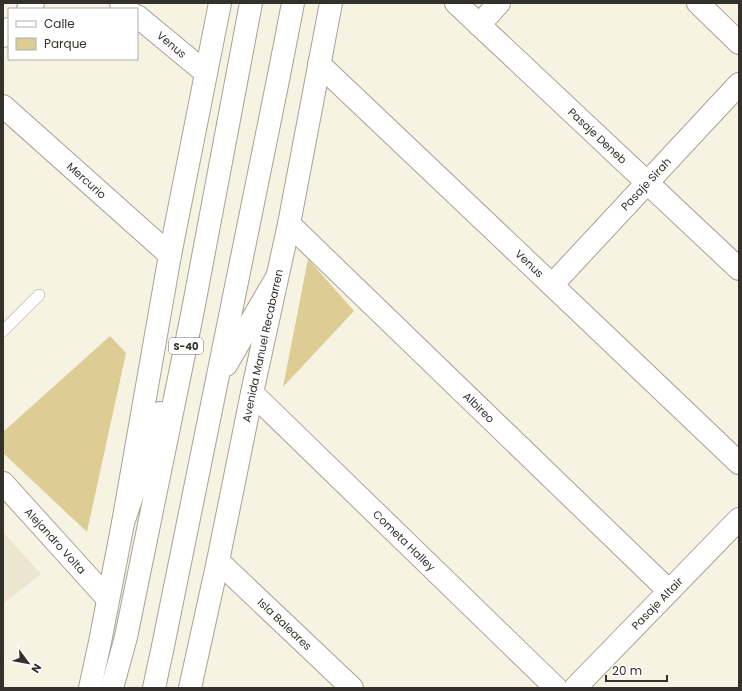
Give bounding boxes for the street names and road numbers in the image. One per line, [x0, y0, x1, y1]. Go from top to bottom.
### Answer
street label: Venus [153, 28, 190, 62]
street label: Pasaje Deneb [564, 104, 630, 168]
street label: Pasaje Sirah [617, 154, 675, 214]
street label: Mercurio [63, 159, 110, 203]
street label: Venus [512, 246, 547, 281]
street label: Avenida Manuel Recabarren [238, 268, 287, 424]
road number: S-40 [169, 338, 203, 354]
street label: Albireo [460, 388, 498, 426]
street label: Alejandro Volta [21, 504, 90, 577]
street label: Cometa Halley [369, 506, 440, 575]
street label: Pasaje Altair [628, 573, 687, 633]
street label: Isla Baleares [254, 595, 316, 654]

